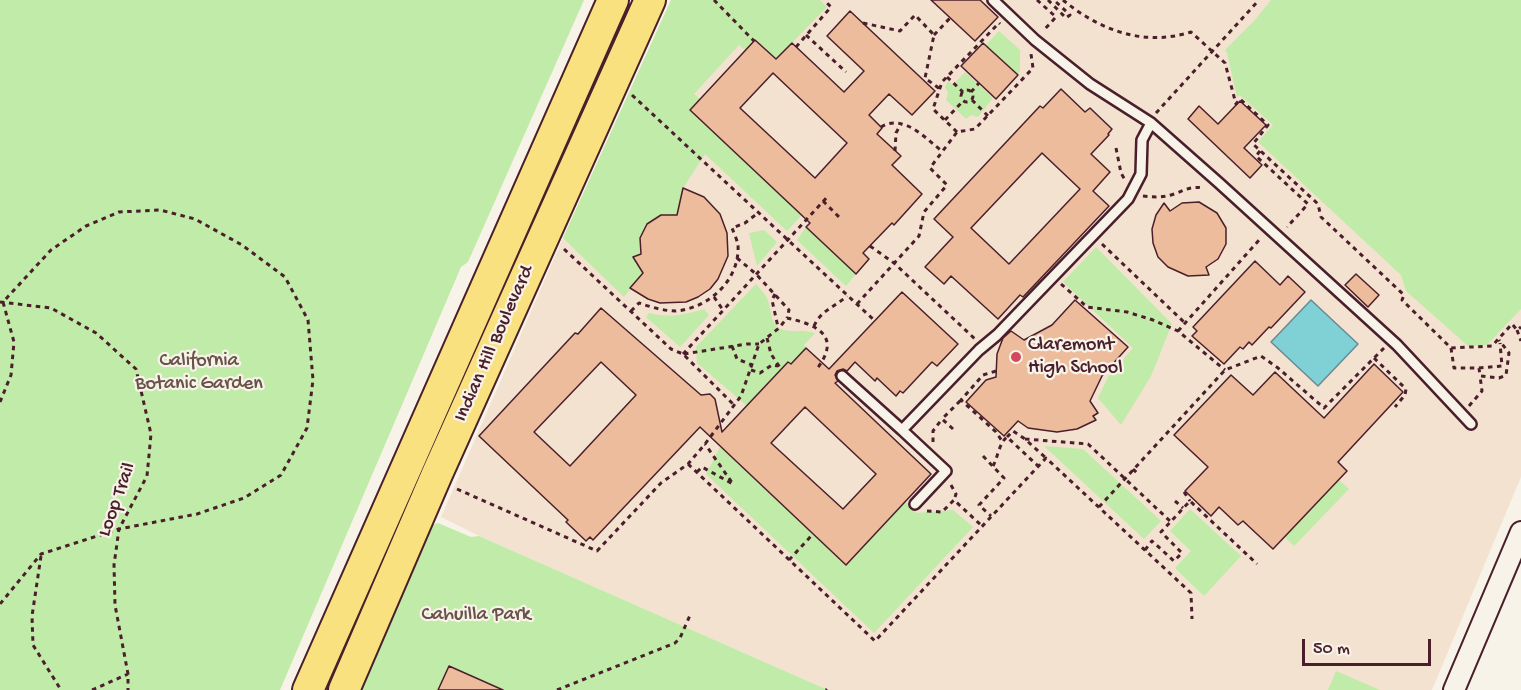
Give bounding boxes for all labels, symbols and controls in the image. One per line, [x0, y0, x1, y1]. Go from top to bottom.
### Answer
street label: Indian Hill Boulevard [450, 262, 540, 426]
place label: Claremont High School [1028, 334, 1123, 381]
park label: California Botanic Garden [135, 350, 263, 397]
marker: Claremont High School [1009, 350, 1023, 364]
street label: Loop Trail [94, 460, 142, 540]
park label: Cahuilla Park [421, 604, 531, 628]
scale bar [1305, 627, 1434, 665]
text: 50 m [1313, 639, 1350, 660]

